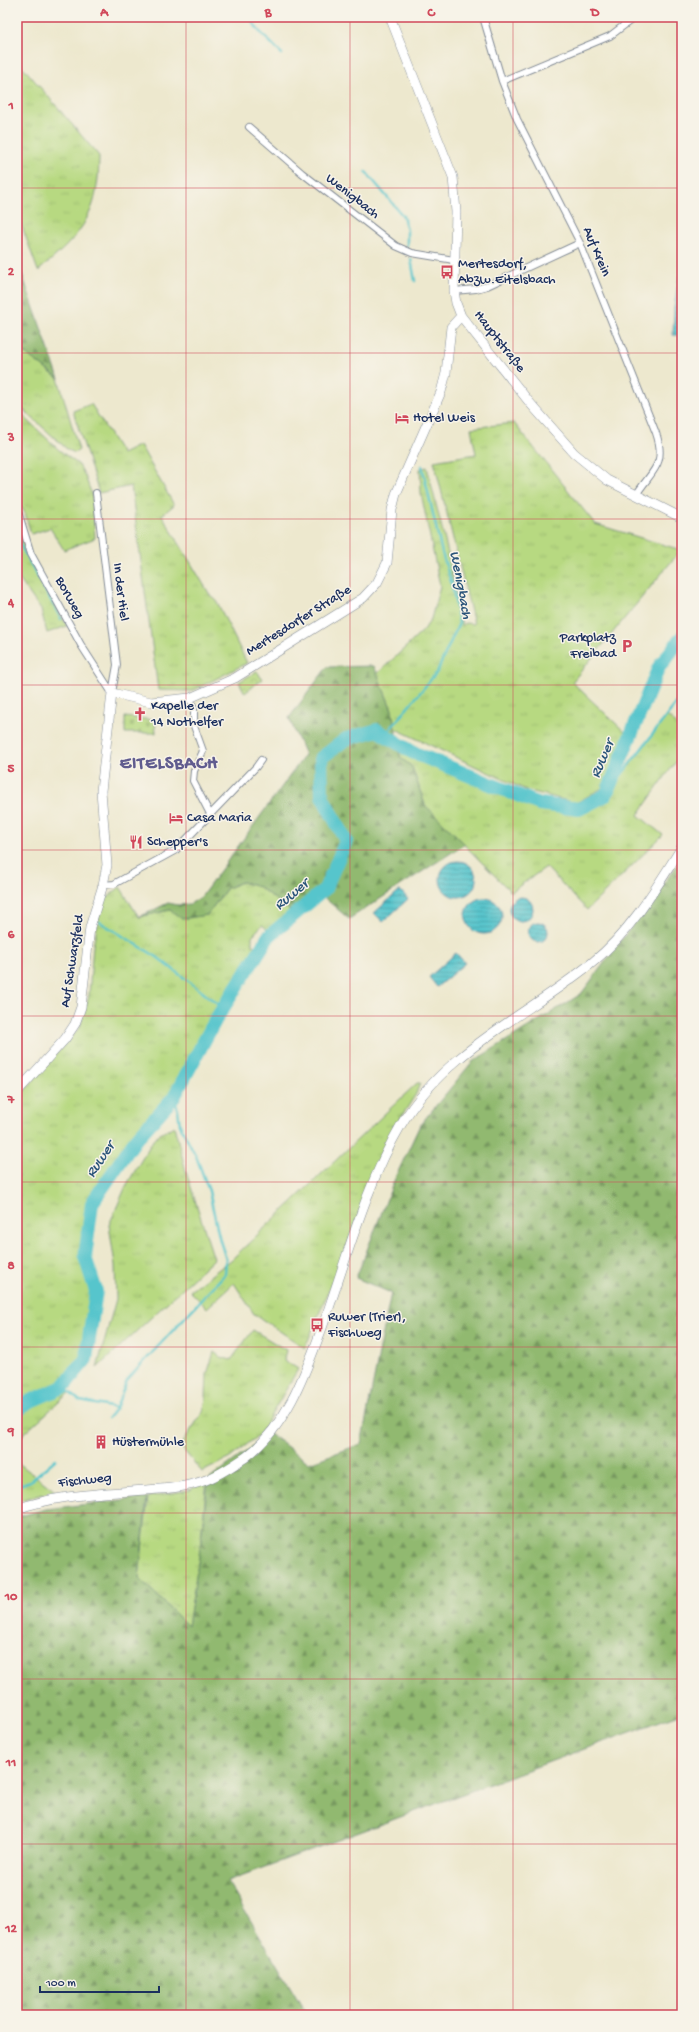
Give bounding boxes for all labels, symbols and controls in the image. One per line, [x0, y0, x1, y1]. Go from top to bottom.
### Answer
text: A [99, 6, 109, 21]
text: B [264, 6, 273, 21]
text: C [426, 6, 436, 21]
text: D [590, 6, 600, 21]
text: 1 [7, 99, 14, 114]
street label: Wenigbach [321, 171, 383, 224]
street label: Auf Krein [578, 225, 614, 280]
place label: Mertesdorf, Abzw.Eitelsbach [458, 256, 556, 289]
bus stop icon: Mertesdorf, Abzw.Eitelsbach [439, 264, 455, 280]
text: 2 [8, 265, 15, 280]
street label: Hauptstraße [469, 307, 529, 377]
hotel icon: Hotel Weis [394, 410, 410, 426]
place label: Hotel Weis [413, 410, 476, 427]
text: 3 [7, 431, 15, 446]
water label: Wenigbach [445, 550, 476, 621]
street label: In der Hiel [108, 562, 132, 622]
street label: Borweg [50, 573, 87, 622]
street label: Mertesdorfer Straße [243, 581, 355, 660]
text: 4 [7, 596, 15, 611]
place label: Parkplatz Freibad [559, 630, 618, 663]
parking icon: Parkplatz Freibad [619, 638, 635, 654]
place label: Kapelle der 14 Nothelfer [150, 698, 224, 731]
church icon: Kapelle der 14 Nothelfer [132, 706, 148, 722]
water label: Ruwer [587, 735, 620, 781]
district label: EITELSBACH [120, 754, 218, 775]
text: 5 [8, 762, 15, 777]
hotel icon: Casa Maria [168, 810, 184, 826]
place label: Casa Maria [187, 810, 253, 827]
restaurant icon: Schepper's [128, 834, 144, 850]
place label: Schepper's [147, 834, 209, 851]
water label: Ruwer [271, 874, 315, 915]
street label: Auf Schwarzfeld [57, 912, 89, 1009]
text: 6 [8, 928, 15, 943]
text: 7 [7, 1093, 16, 1108]
water label: Ruwer [82, 1136, 121, 1181]
text: 8 [7, 1259, 15, 1274]
place label: Ruwer (Trier), Fischweg [327, 1309, 406, 1342]
bus stop icon: Ruwer (Trier), Fischweg [309, 1317, 325, 1333]
text: 9 [7, 1425, 15, 1440]
building icon: Hüstermühle [93, 1434, 109, 1450]
place label: Hüstermühle [112, 1434, 185, 1451]
street label: Fischweg [56, 1470, 113, 1492]
text: 10 [4, 1590, 18, 1605]
text: 11 [5, 1756, 16, 1771]
text: 12 [4, 1922, 17, 1937]
scale bar [40, 1968, 159, 1994]
text: 100 m [45, 1977, 76, 1991]

